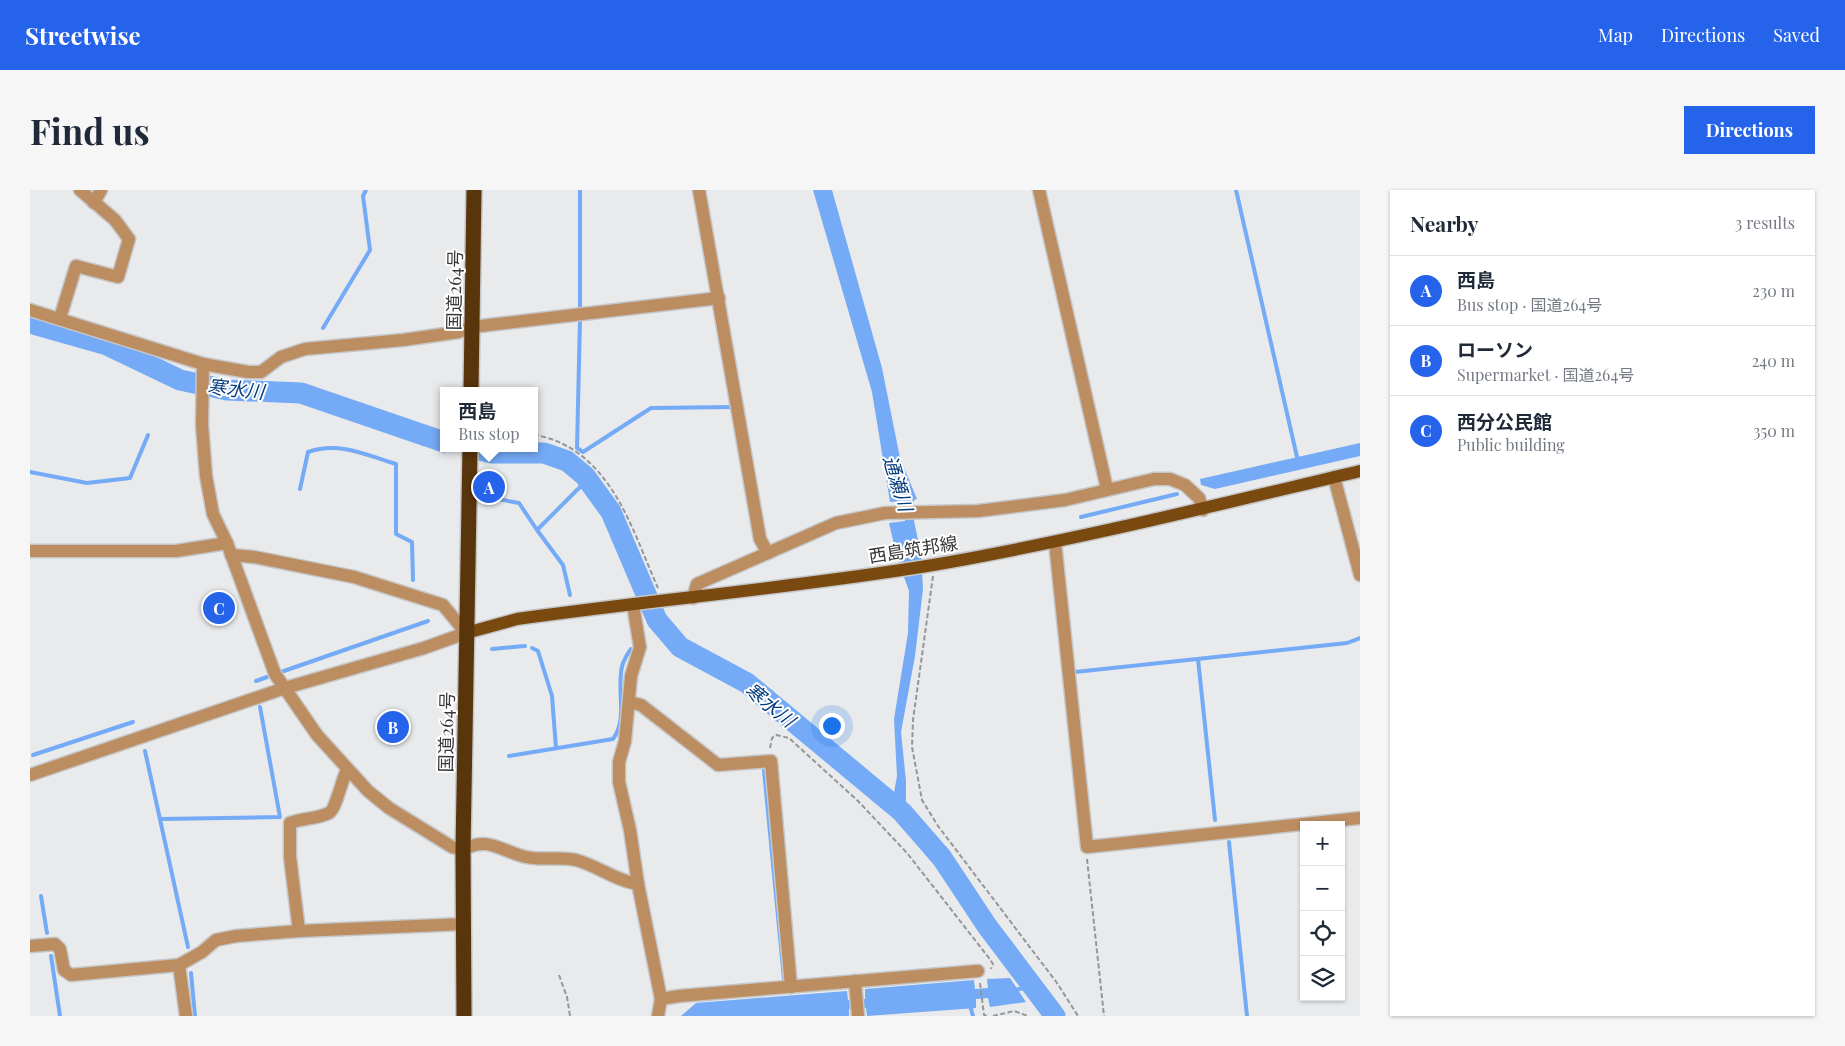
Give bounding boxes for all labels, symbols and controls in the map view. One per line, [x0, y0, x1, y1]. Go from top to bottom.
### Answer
text: Streetwise [25, 19, 141, 51]
text: Map [1598, 23, 1633, 47]
text: Directions [1661, 23, 1745, 47]
text: Saved [1773, 23, 1820, 47]
button: Directions [1684, 106, 1815, 154]
text: Find us [30, 107, 150, 154]
text: Nearby [1410, 209, 1479, 237]
text: 3 results [1735, 212, 1795, 233]
street label: 国道264号 [441, 249, 467, 331]
text: 西島 [1457, 266, 1495, 292]
text: A [1421, 280, 1431, 301]
text: 230 m [1752, 280, 1795, 301]
text: Bus stop · 国道264号 [1457, 294, 1602, 315]
text: ローソン [1457, 336, 1533, 362]
text: B [1421, 350, 1431, 371]
text: 240 m [1752, 350, 1795, 371]
text: Supermarket · 国道264号 [1457, 364, 1634, 385]
water label: 寒水川 [206, 372, 268, 404]
popup [440, 387, 538, 452]
text: 西島 [458, 397, 496, 423]
text: 西分公民館 [1457, 408, 1552, 434]
text: C [1420, 420, 1432, 441]
text: 350 m [1753, 420, 1795, 441]
text: Bus stop [458, 423, 520, 444]
text: Public building [1457, 434, 1565, 455]
water label: 通瀬川 [878, 452, 920, 516]
pin: A [473, 468, 505, 506]
street label: 西島筑邦線 [867, 530, 959, 568]
pin: C [203, 589, 235, 627]
water label: 寒水川 [741, 676, 803, 733]
street label: 国道264号 [433, 691, 459, 773]
pin: B [377, 708, 409, 746]
your location [819, 713, 845, 739]
map controls [1300, 821, 1345, 1001]
button: + [1300, 821, 1345, 866]
button: − [1300, 866, 1345, 911]
button: locate [1300, 911, 1345, 956]
button: layers [1300, 956, 1345, 1001]

